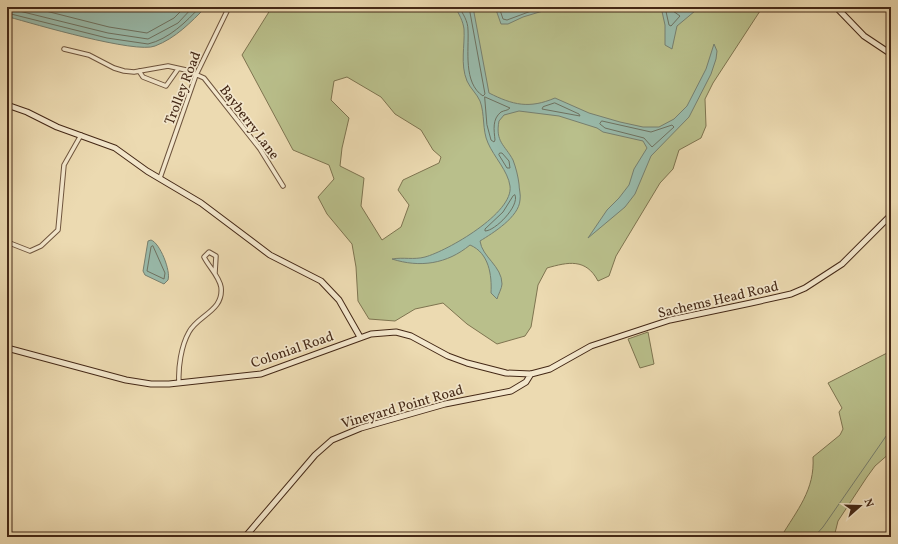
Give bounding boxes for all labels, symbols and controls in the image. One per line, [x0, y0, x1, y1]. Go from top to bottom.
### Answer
street label: Trolley Road [161, 49, 206, 128]
street label: Bayberry Lane [215, 82, 283, 164]
street label: Sachems Head Road [656, 277, 781, 324]
street label: Colonial Road [249, 327, 336, 373]
street label: Vineyard Point Road [339, 381, 466, 434]
north arrow [840, 486, 880, 526]
text: N [860, 497, 876, 509]

